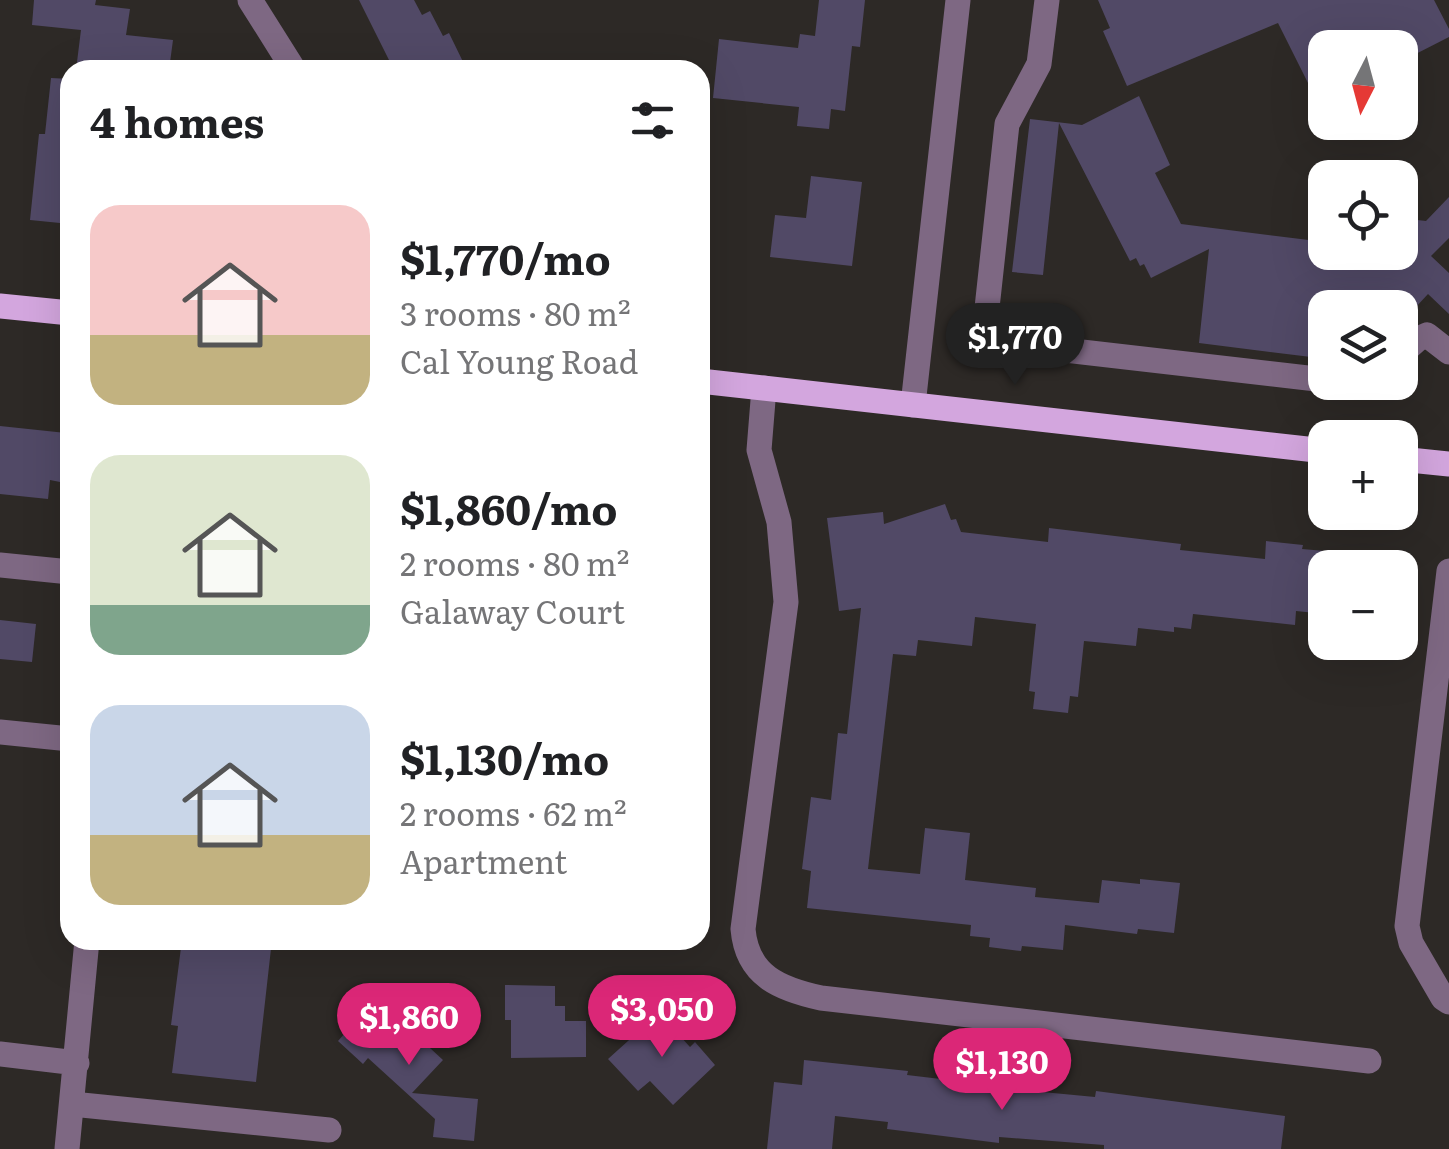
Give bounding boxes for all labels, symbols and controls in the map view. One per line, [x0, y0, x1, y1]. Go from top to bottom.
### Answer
north arrow [1308, 30, 1418, 140]
map controls [1308, 30, 1418, 660]
text: 4 homes [90, 89, 264, 151]
icon: filters [625, 93, 680, 148]
button: locate [1308, 160, 1418, 270]
text: $1,770/mo [400, 226, 611, 288]
icon: home [170, 245, 290, 365]
text: 3 rooms · 80 m² [400, 288, 631, 336]
button: layers [1308, 290, 1418, 400]
pin: $1,770 [934, 303, 1096, 388]
text: $1,770 [968, 311, 1062, 359]
text: Cal Young Road [400, 336, 638, 384]
button: + [1308, 420, 1418, 530]
text: $1,860/mo [400, 476, 618, 538]
icon: home [170, 495, 290, 615]
text: 2 rooms · 80 m² [400, 538, 630, 586]
button: − [1308, 550, 1418, 660]
text: Galaway Court [400, 586, 625, 634]
text: $1,130/mo [400, 726, 609, 788]
icon: home [170, 745, 290, 865]
text: 2 rooms · 62 m² [400, 788, 627, 836]
text: Apartment [400, 836, 567, 884]
pin: $3,050 [581, 975, 743, 1060]
pin: $1,860 [328, 983, 490, 1068]
text: $3,050 [610, 983, 714, 1031]
text: $1,860 [359, 991, 459, 1039]
pin: $1,130 [921, 1028, 1083, 1113]
text: $1,130 [955, 1036, 1049, 1084]

